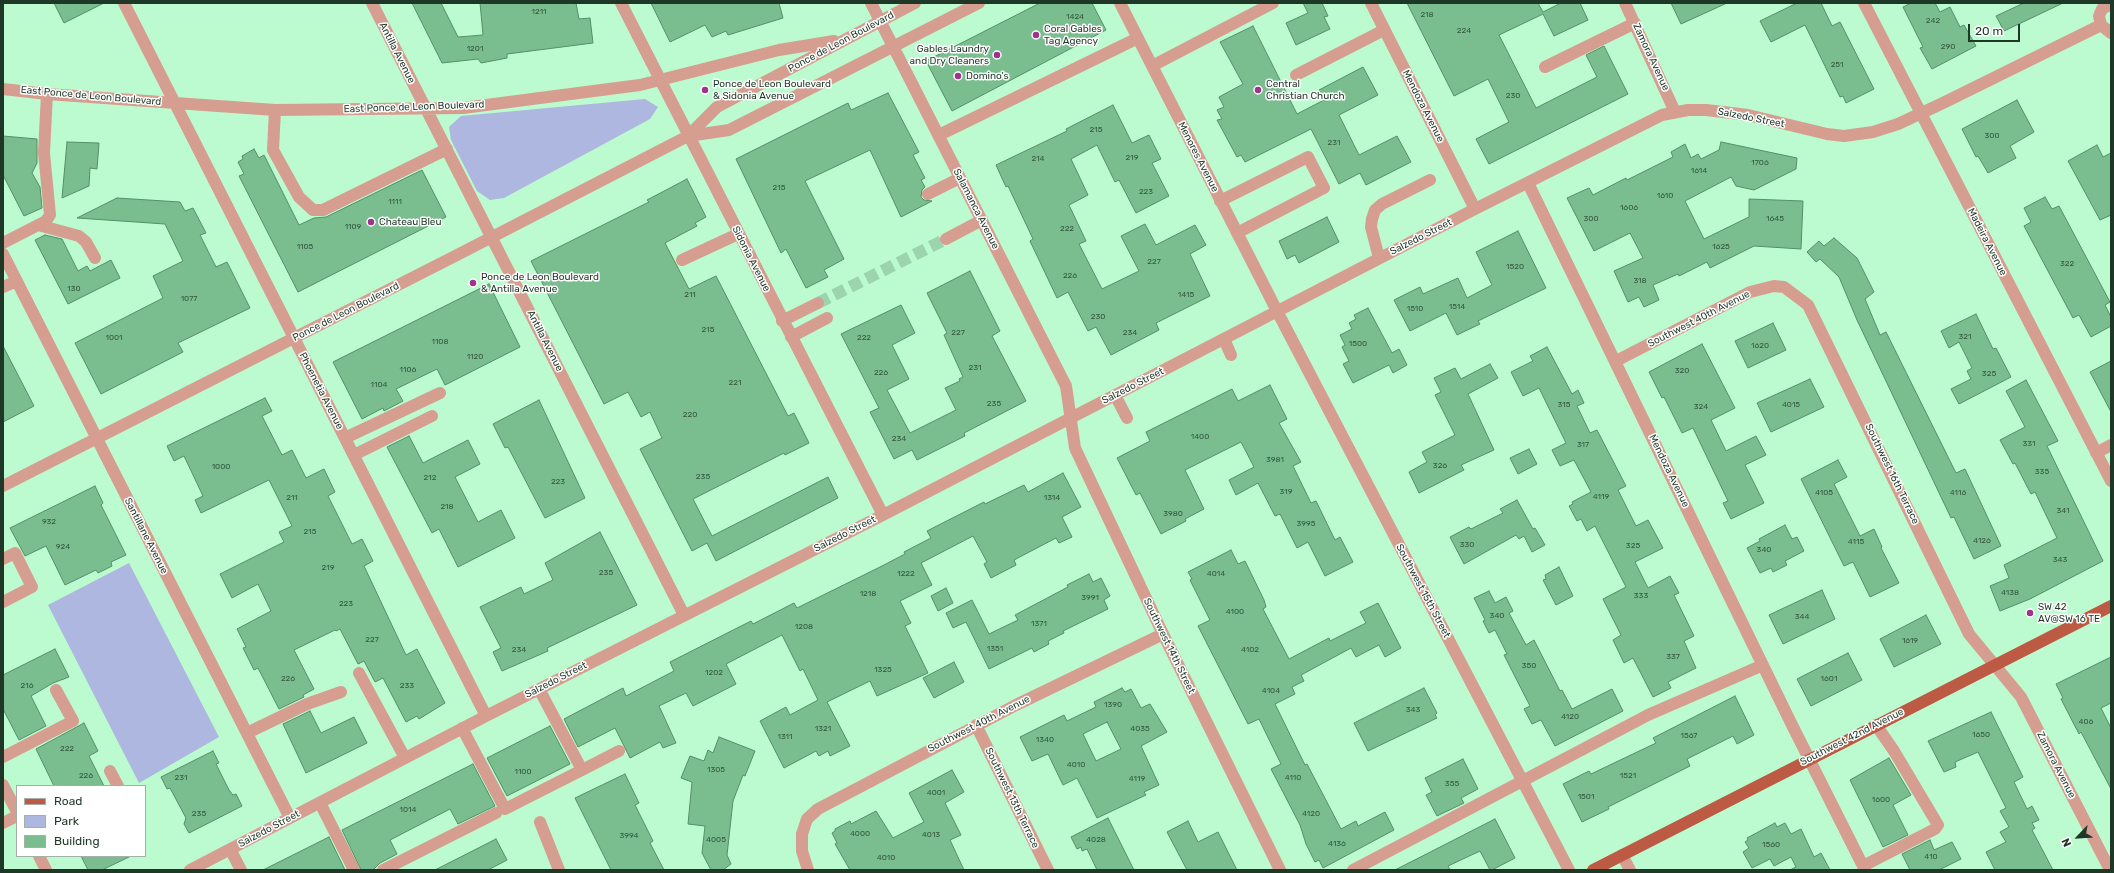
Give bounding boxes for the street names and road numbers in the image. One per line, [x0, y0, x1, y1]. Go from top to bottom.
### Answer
street label: Ponce de Leon Boulevard [786, 9, 896, 75]
street label: Antilla Avenue [376, 20, 418, 86]
street label: Zamora Avenue [1630, 21, 1672, 93]
street label: Mendoza Avenue [1400, 68, 1446, 144]
street label: East Ponce de Leon Boulevard [20, 84, 162, 108]
street label: East Ponce de Leon Boulevard [343, 99, 485, 115]
street label: Salzedo Street [1717, 106, 1785, 130]
street label: Menores Avenue [1175, 120, 1221, 194]
street label: Salamanca Avenue [951, 167, 1001, 251]
street label: Madeira Avenue [1965, 206, 2009, 278]
street label: Salzedo Street [1388, 216, 1454, 258]
street label: Sidonia Avenue [729, 224, 773, 294]
street label: Ponce de Leon Boulevard [291, 280, 401, 344]
street label: Southwest 40th Avenue [1646, 288, 1752, 350]
street label: Antilla Avenue [524, 308, 566, 374]
street label: Phoenetia Avenue [296, 350, 346, 432]
street label: Salzedo Street [1100, 365, 1166, 407]
street label: Southwest 16th Terrace [1862, 422, 1922, 526]
street label: Mendoza Avenue [1646, 433, 1692, 509]
street label: Santillane Avenue [122, 496, 170, 576]
street label: Salzedo Street [812, 513, 878, 555]
street label: Southwest 15th Street [1393, 542, 1453, 640]
street label: Southwest 14th Street [1141, 596, 1197, 696]
street label: Salzedo Street [523, 659, 589, 701]
street label: Southwest 40th Avenue [926, 693, 1032, 755]
street label: Southwest 42nd Avenue [1798, 706, 1906, 768]
street label: Zamora Avenue [2034, 730, 2078, 800]
street label: Southwest 13th Terrace [982, 746, 1042, 850]
street label: Salzedo Street [236, 808, 302, 850]

